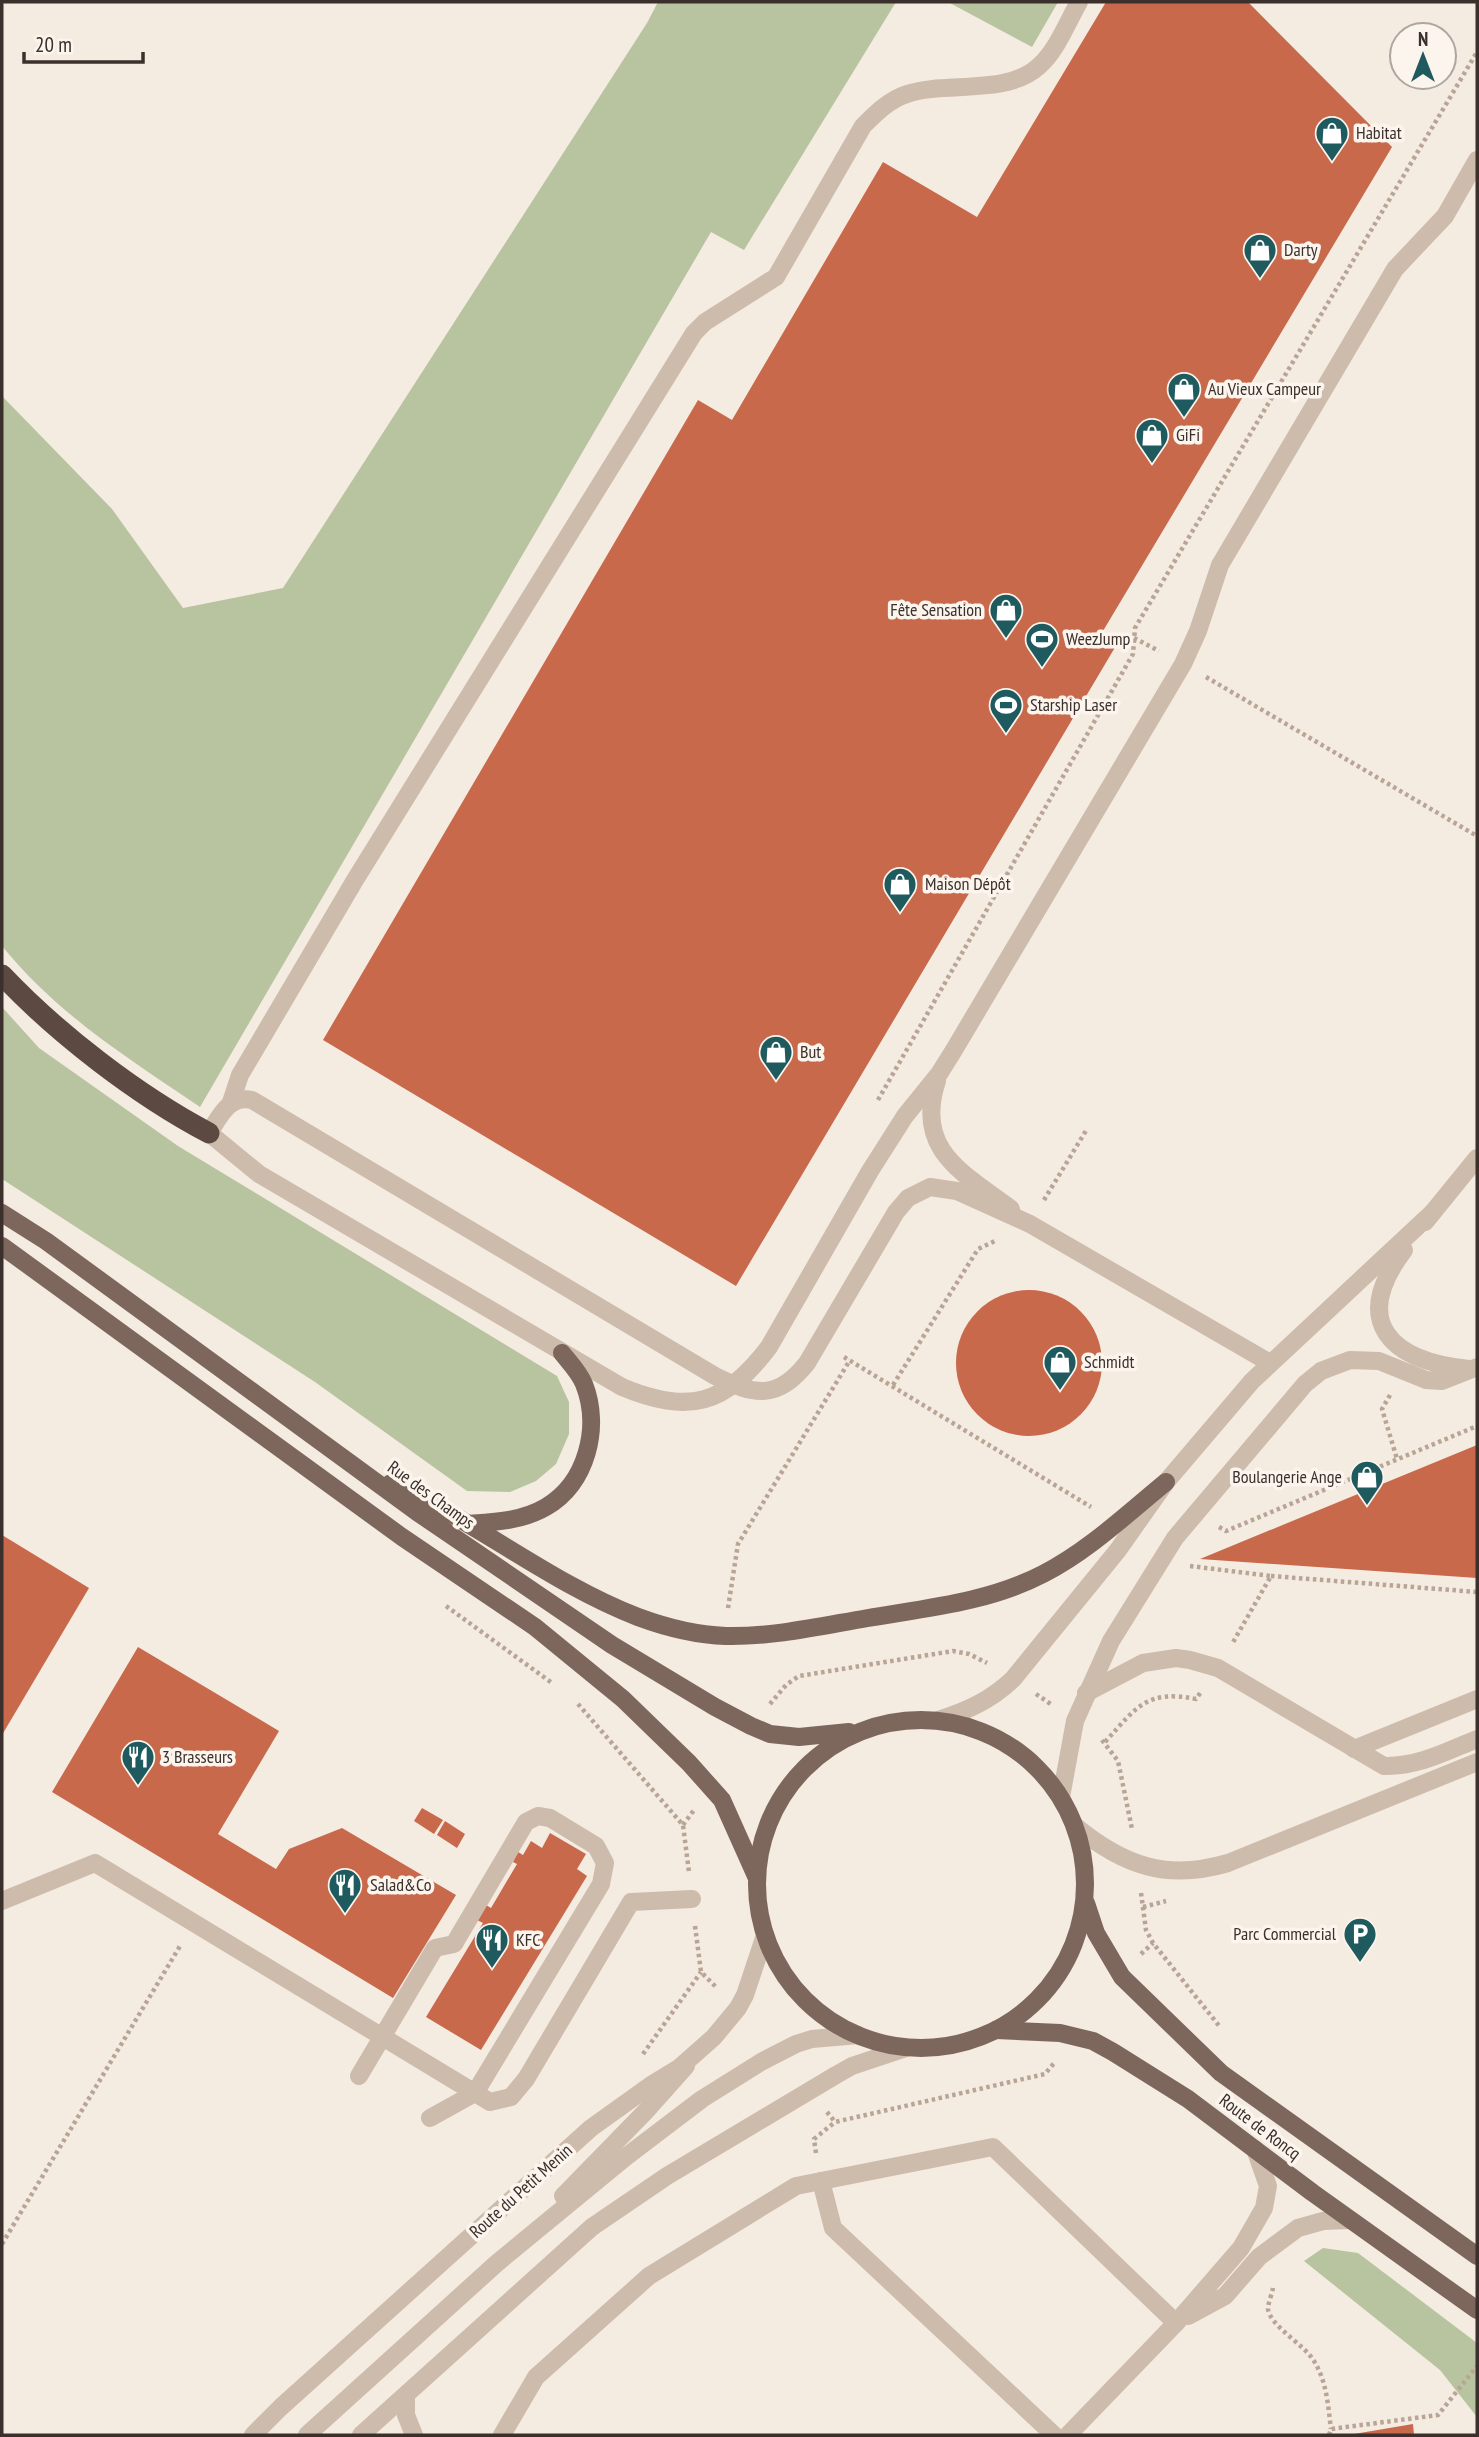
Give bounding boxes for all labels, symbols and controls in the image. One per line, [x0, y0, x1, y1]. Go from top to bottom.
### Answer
scale bar [24, 21, 144, 65]
north arrow [1388, 21, 1458, 91]
text: N [1418, 27, 1428, 51]
text: 20 m [35, 31, 72, 58]
shop icon: Habitat [1313, 114, 1351, 163]
place label: Habitat [1356, 121, 1402, 144]
shop icon: Darty [1241, 231, 1279, 280]
place label: Darty [1284, 238, 1318, 261]
shop icon: Au Vieux Campeur [1165, 370, 1203, 419]
place label: Au Vieux Campeur [1208, 377, 1321, 400]
shop icon: GiFi [1133, 416, 1171, 465]
place label: GiFi [1176, 423, 1200, 446]
shop icon: Fête Sensation [987, 591, 1025, 640]
place label: Fête Sensation [890, 598, 982, 621]
sports icon: WeezJump [1023, 620, 1061, 669]
place label: WeezJump [1066, 627, 1130, 650]
sports icon: Starship Laser [987, 686, 1025, 735]
place label: Starship Laser [1030, 693, 1117, 716]
shop icon: Maison Dépôt [881, 865, 919, 914]
place label: Maison Dépôt [925, 872, 1011, 895]
shop icon: But [757, 1033, 795, 1082]
place label: But [800, 1040, 821, 1063]
shop icon: Schmidt [1041, 1343, 1079, 1392]
place label: Schmidt [1084, 1350, 1134, 1373]
street label: Rue des Champs [383, 1455, 479, 1534]
shop icon: Boulangerie Ange [1348, 1458, 1386, 1507]
place label: Boulangerie Ange [1232, 1465, 1342, 1488]
restaurant icon: 3 Brasseurs [119, 1738, 157, 1787]
place label: 3 Brasseurs [162, 1745, 233, 1768]
restaurant icon: Salad&Co [326, 1866, 364, 1915]
place label: Salad&Co [370, 1873, 432, 1896]
parking icon: Parc Commercial [1341, 1915, 1379, 1964]
restaurant icon: KFC [473, 1921, 511, 1970]
place label: Parc Commercial [1233, 1922, 1337, 1945]
place label: KFC [516, 1928, 541, 1951]
street label: Route de Roncq [1215, 2088, 1306, 2165]
street label: Route du Petit Menin [465, 2138, 577, 2243]

